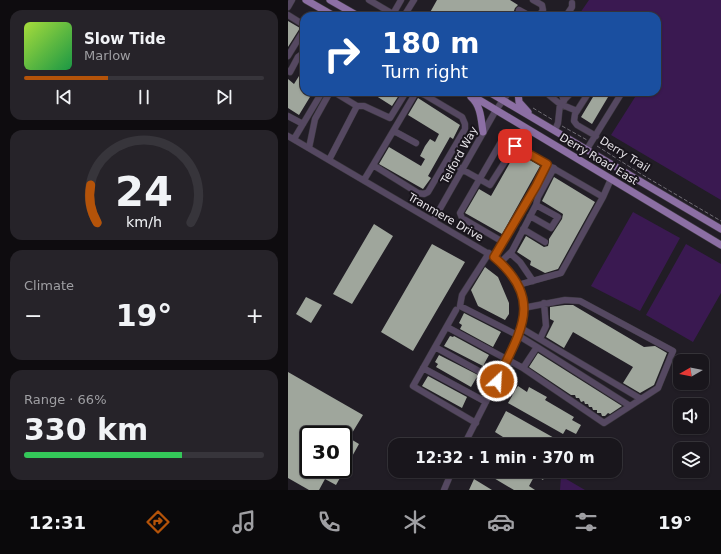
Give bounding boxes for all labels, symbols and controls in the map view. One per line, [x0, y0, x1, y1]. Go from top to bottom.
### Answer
text: 180 m [382, 27, 479, 60]
icon: right [316, 28, 368, 80]
text: Slow Tide [84, 30, 166, 48]
text: Marlow [84, 48, 131, 63]
text: Turn right [382, 61, 468, 82]
icon: previous [53, 86, 75, 108]
icon: pause [133, 86, 155, 108]
icon: next [213, 86, 235, 108]
street label: Telford Way [438, 124, 481, 187]
pin [498, 129, 532, 163]
street label: Derry Road East [557, 131, 641, 188]
street label: Derry Trail [597, 134, 652, 175]
icon: arrive [504, 135, 526, 157]
text: 24 [115, 167, 173, 216]
street label: Tranmere Drive [405, 190, 486, 244]
text: km/h [126, 214, 162, 230]
text: Climate [24, 278, 74, 293]
text: 19° [116, 298, 172, 333]
text: − [24, 303, 42, 328]
text: + [246, 303, 264, 328]
north arrow [673, 354, 709, 390]
map controls [673, 354, 709, 478]
position arrow [476, 360, 518, 402]
text: Range · 66% [24, 392, 107, 407]
button: sound [673, 398, 709, 434]
text: 330 km [24, 412, 148, 447]
speed limit sign: 30 [300, 426, 352, 478]
button: layers [673, 442, 709, 478]
text: 12:32 · 1 min · 370 m [415, 449, 595, 467]
icon: directions [144, 508, 172, 536]
icon: music [230, 508, 258, 536]
icon: phone [315, 508, 343, 536]
icon: climate [401, 508, 429, 536]
icon: car [487, 508, 515, 536]
icon: filters [572, 508, 600, 536]
text: 12:31 [29, 512, 86, 533]
text: 19° [658, 512, 692, 533]

